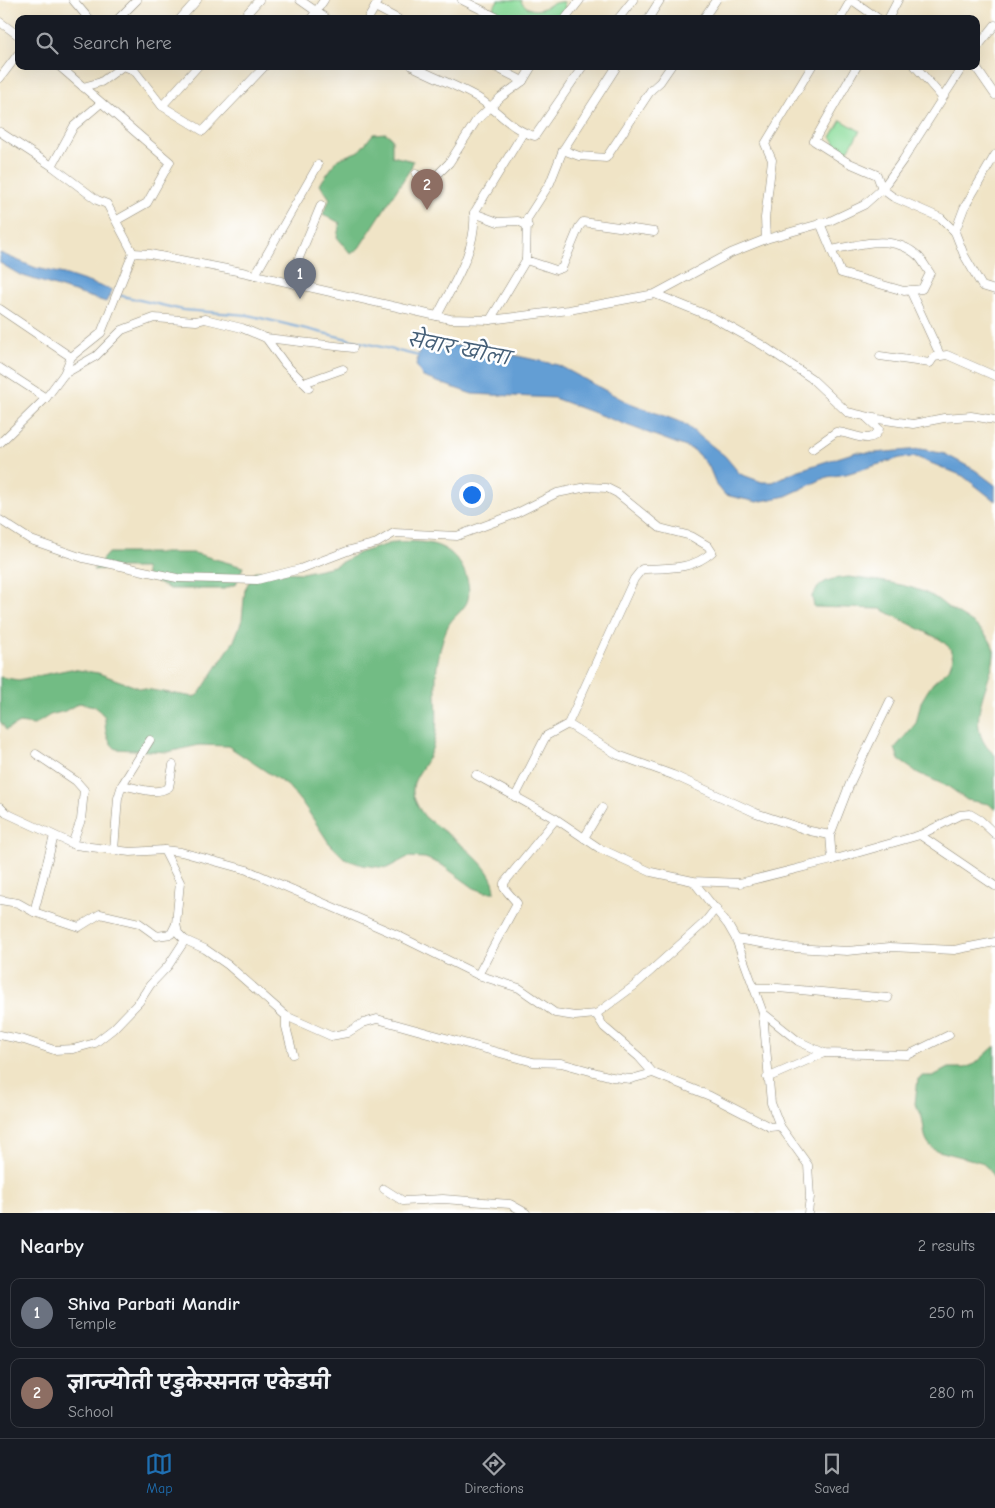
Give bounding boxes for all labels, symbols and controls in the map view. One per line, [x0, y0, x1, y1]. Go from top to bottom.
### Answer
search box [15, 15, 980, 70]
icon: search [33, 29, 61, 57]
text: Search here [73, 32, 172, 54]
pin: 2 [411, 169, 443, 210]
pin: 1 [284, 258, 316, 299]
water label: सेवार खोला [405, 323, 518, 371]
your location [459, 482, 485, 508]
text: Nearby [20, 1234, 84, 1258]
text: 2 results [918, 1237, 975, 1255]
text: Shiva Parbati Mandir [68, 1293, 240, 1315]
text: 1 [34, 1304, 40, 1322]
text: 250 m [929, 1304, 974, 1322]
text: Temple [68, 1315, 116, 1333]
text: ज्ञान्ज्योती एडुकेस्सनल एकेडमी [68, 1372, 330, 1394]
text: 2 [33, 1384, 41, 1402]
text: 280 m [929, 1384, 974, 1402]
text: School [68, 1403, 114, 1421]
tab: Map [145, 1450, 173, 1497]
tab: Directions [464, 1450, 524, 1497]
tab: Saved [815, 1450, 850, 1497]

